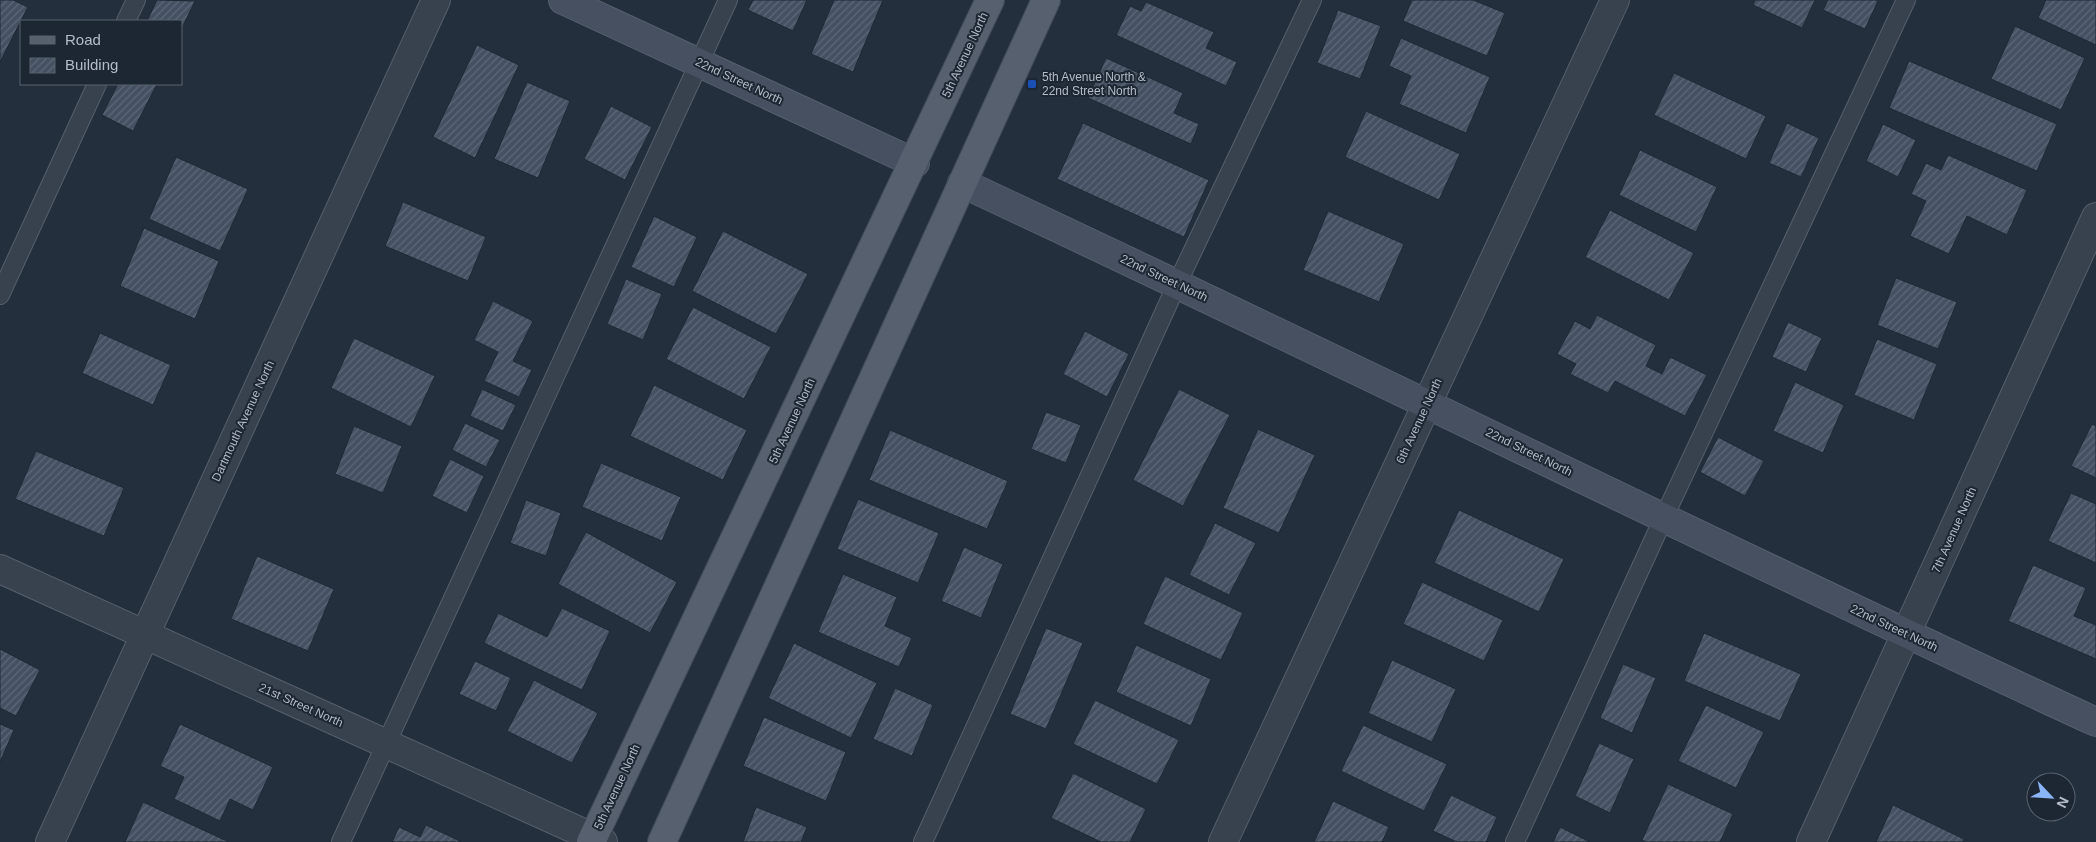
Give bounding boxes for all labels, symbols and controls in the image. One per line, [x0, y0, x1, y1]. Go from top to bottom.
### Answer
street label: 5th Avenue North [939, 10, 991, 100]
legend [20, 20, 182, 85]
text: Road [65, 31, 101, 48]
street label: 22nd Street North [693, 55, 785, 107]
text: Building [65, 56, 118, 73]
place label: 5th Avenue North & 22nd Street North [1042, 70, 1146, 98]
marker: 5th Avenue North & 22nd Street North [1026, 78, 1038, 90]
street label: 22nd Street North [1118, 252, 1210, 304]
street label: Dartmouth Avenue North [209, 358, 277, 484]
street label: 5th Avenue North [766, 376, 818, 466]
street label: 6th Avenue North [1393, 376, 1445, 466]
street label: 22nd Street North [1483, 425, 1575, 479]
street label: 7th Avenue North [1929, 485, 1979, 575]
street label: 22nd Street North [1848, 602, 1940, 654]
street label: 21st Street North [257, 680, 345, 730]
street label: 5th Avenue North [591, 742, 643, 832]
north arrow [2026, 772, 2076, 822]
text: N [2053, 795, 2072, 810]

